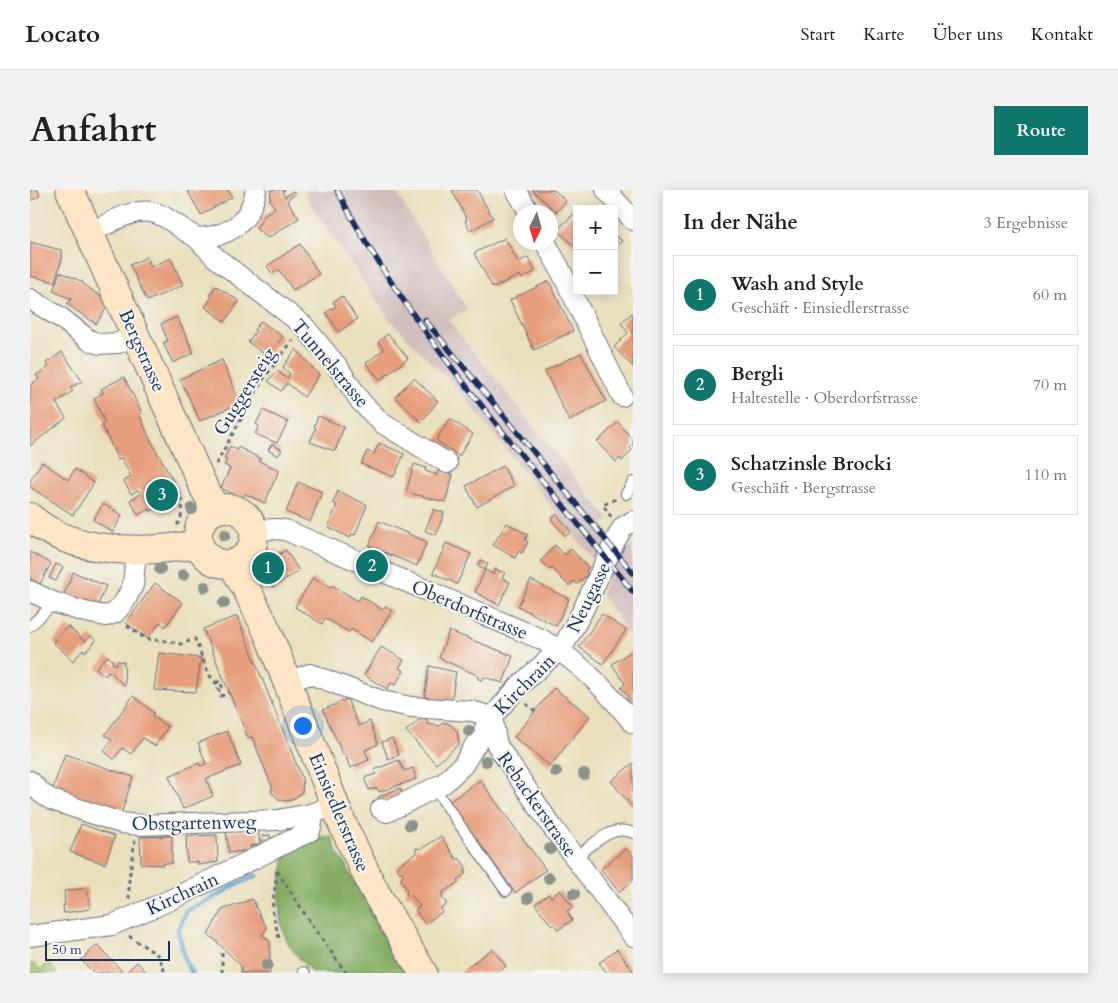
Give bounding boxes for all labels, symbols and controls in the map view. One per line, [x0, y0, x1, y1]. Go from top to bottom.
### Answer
text: Locato [25, 18, 100, 51]
text: Start [800, 22, 835, 47]
text: Karte [863, 22, 905, 47]
text: Über uns [933, 22, 1003, 47]
text: Kontakt [1031, 22, 1093, 47]
text: Anfahrt [30, 106, 156, 154]
button: Route [994, 106, 1088, 155]
north arrow [513, 205, 558, 250]
map controls [573, 205, 618, 295]
button: + [573, 205, 618, 250]
text: In der Nähe [683, 208, 798, 237]
text: 3 Ergebnisse [983, 212, 1068, 234]
button: − [573, 250, 618, 295]
text: Wash and Style [731, 271, 864, 297]
text: 1 [696, 284, 704, 306]
text: 60 m [1033, 284, 1067, 306]
text: Geschäft · Einsiedlerstrasse [731, 297, 909, 319]
street label: Bergstrasse [112, 305, 172, 396]
street label: Tunnelstrasse [285, 314, 375, 413]
street label: Guggersteig [208, 342, 282, 441]
text: Bergli [731, 361, 784, 387]
text: 2 [696, 374, 704, 396]
text: 70 m [1033, 374, 1067, 396]
text: Haltestelle · Oberdorfstrasse [731, 387, 918, 409]
text: Schatzinsle Brocki [731, 451, 892, 477]
text: 3 [696, 464, 704, 486]
text: 110 m [1025, 464, 1067, 486]
pin: 3 [146, 476, 178, 514]
text: Geschäft · Bergstrasse [731, 477, 876, 499]
pin: 2 [356, 547, 388, 585]
pin: 1 [252, 549, 284, 587]
street label: Neugasse [561, 558, 617, 637]
street label: Oberdorfstrasse [407, 574, 532, 646]
street label: Kirchrain [488, 648, 561, 721]
your location [290, 713, 316, 739]
street label: Rebackerstrasse [491, 747, 583, 863]
street label: Einsiedlerstrasse [302, 749, 376, 876]
street label: Obstgartenweg [131, 809, 257, 837]
street label: Kirchrain [142, 866, 223, 922]
scale bar [45, 938, 170, 961]
text: 50 m [52, 940, 82, 959]

